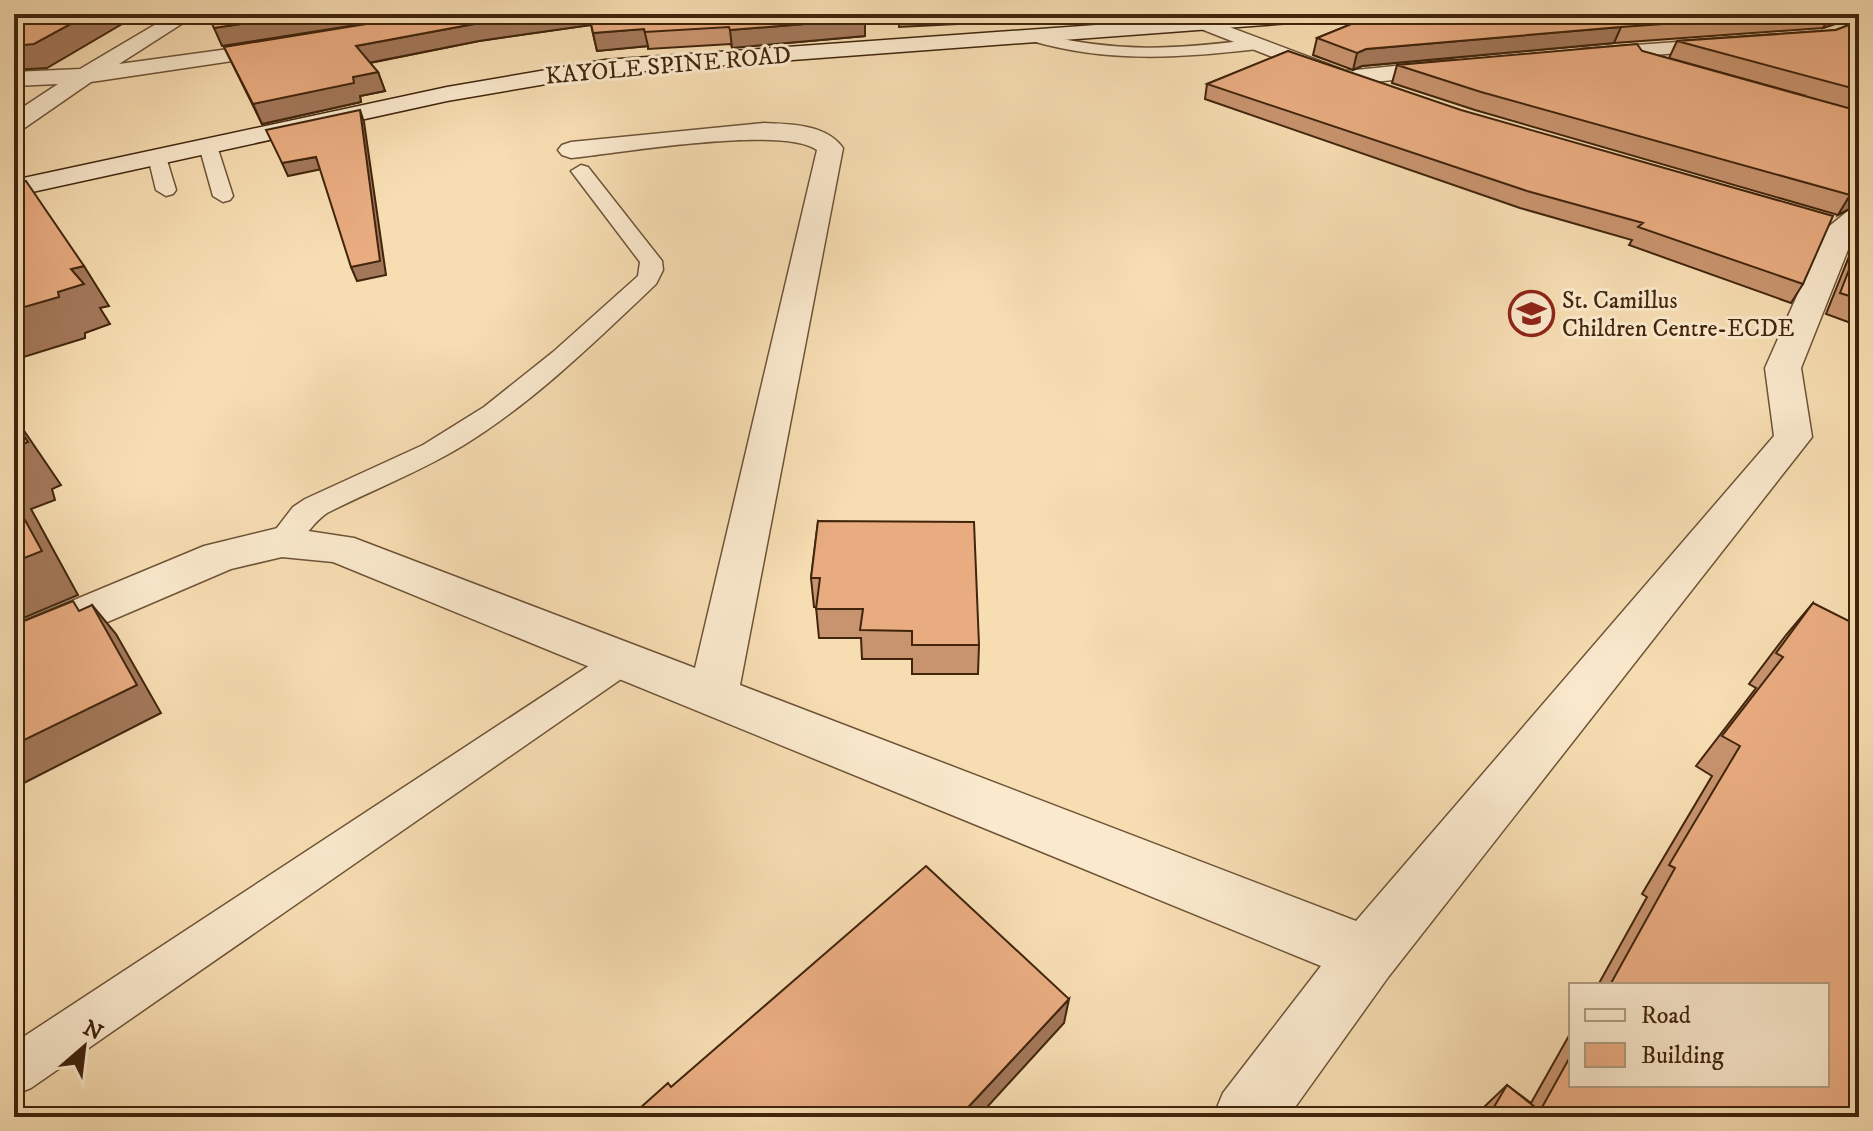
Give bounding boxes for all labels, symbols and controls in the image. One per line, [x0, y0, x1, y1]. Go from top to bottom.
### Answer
street label: KAYOLE SPINE ROAD [544, 40, 792, 92]
place label: St. Camillus Children Centre-ECDE [1562, 286, 1795, 344]
school or university icon: St. Camillus Children Centre-ECDE [1507, 290, 1555, 338]
legend [1569, 983, 1829, 1087]
text: Road [1641, 1001, 1691, 1031]
north arrow [44, 1007, 124, 1087]
text: N [78, 1015, 107, 1047]
text: Building [1641, 1041, 1724, 1071]

